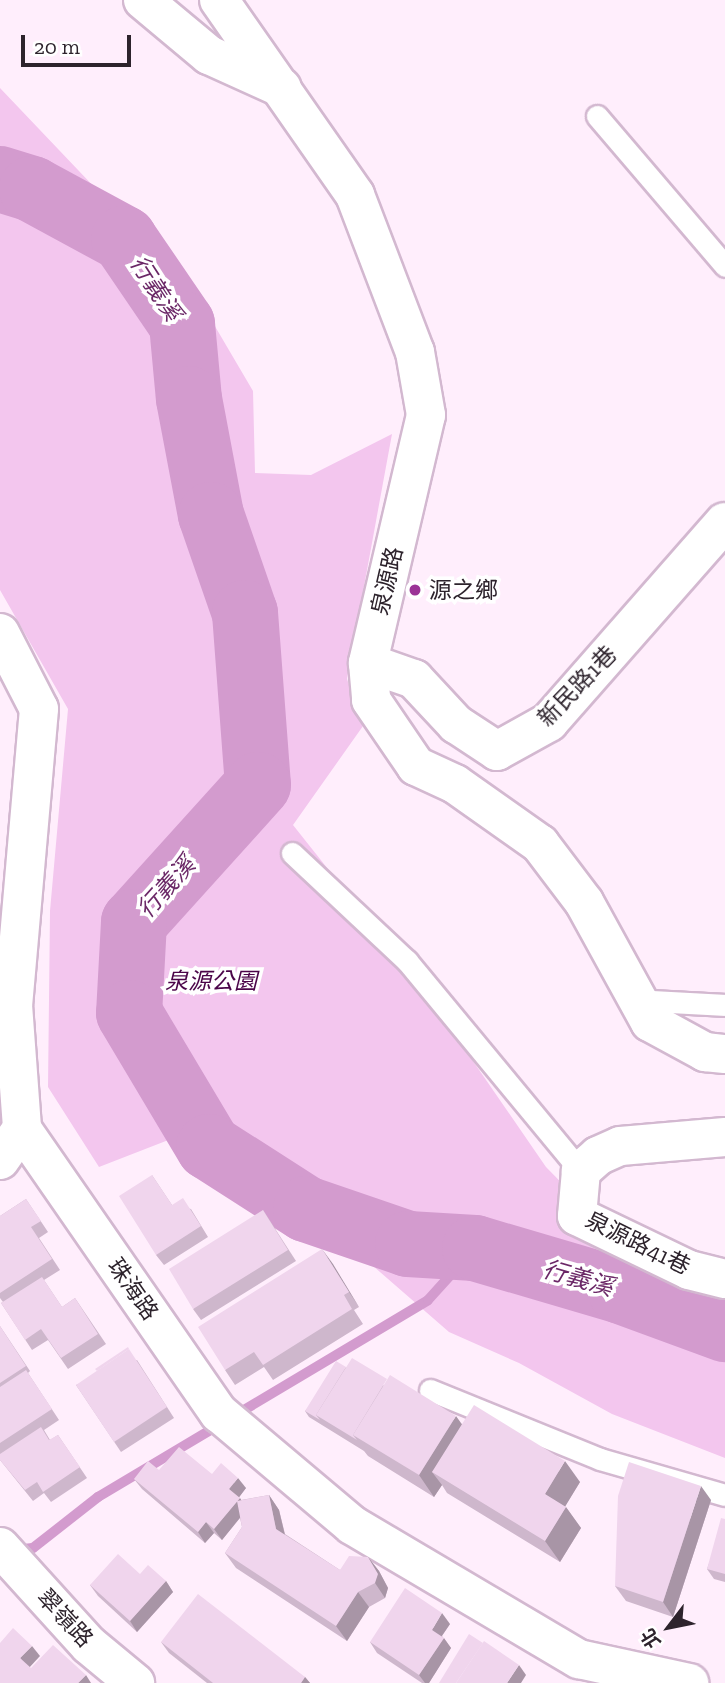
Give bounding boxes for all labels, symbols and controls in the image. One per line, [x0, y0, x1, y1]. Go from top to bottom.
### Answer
scale bar [24, 21, 135, 65]
text: 20 m [34, 34, 80, 59]
water label: 行義溪 [124, 250, 188, 326]
street label: 泉源路 [366, 544, 408, 618]
place label: 源之鄉 [429, 576, 498, 604]
marker: 源之鄉 [407, 582, 423, 598]
street label: 新民路1巷 [532, 640, 622, 732]
water label: 行義溪 [131, 851, 201, 923]
park label: 泉源公園 [165, 967, 257, 995]
street label: 泉源路41巷 [581, 1206, 695, 1280]
street label: 珠海路 [102, 1253, 164, 1325]
water label: 行義溪 [539, 1254, 617, 1302]
street label: 翠嶺路 [31, 1583, 99, 1653]
north arrow [634, 1592, 704, 1662]
text: 北 [636, 1624, 666, 1653]

